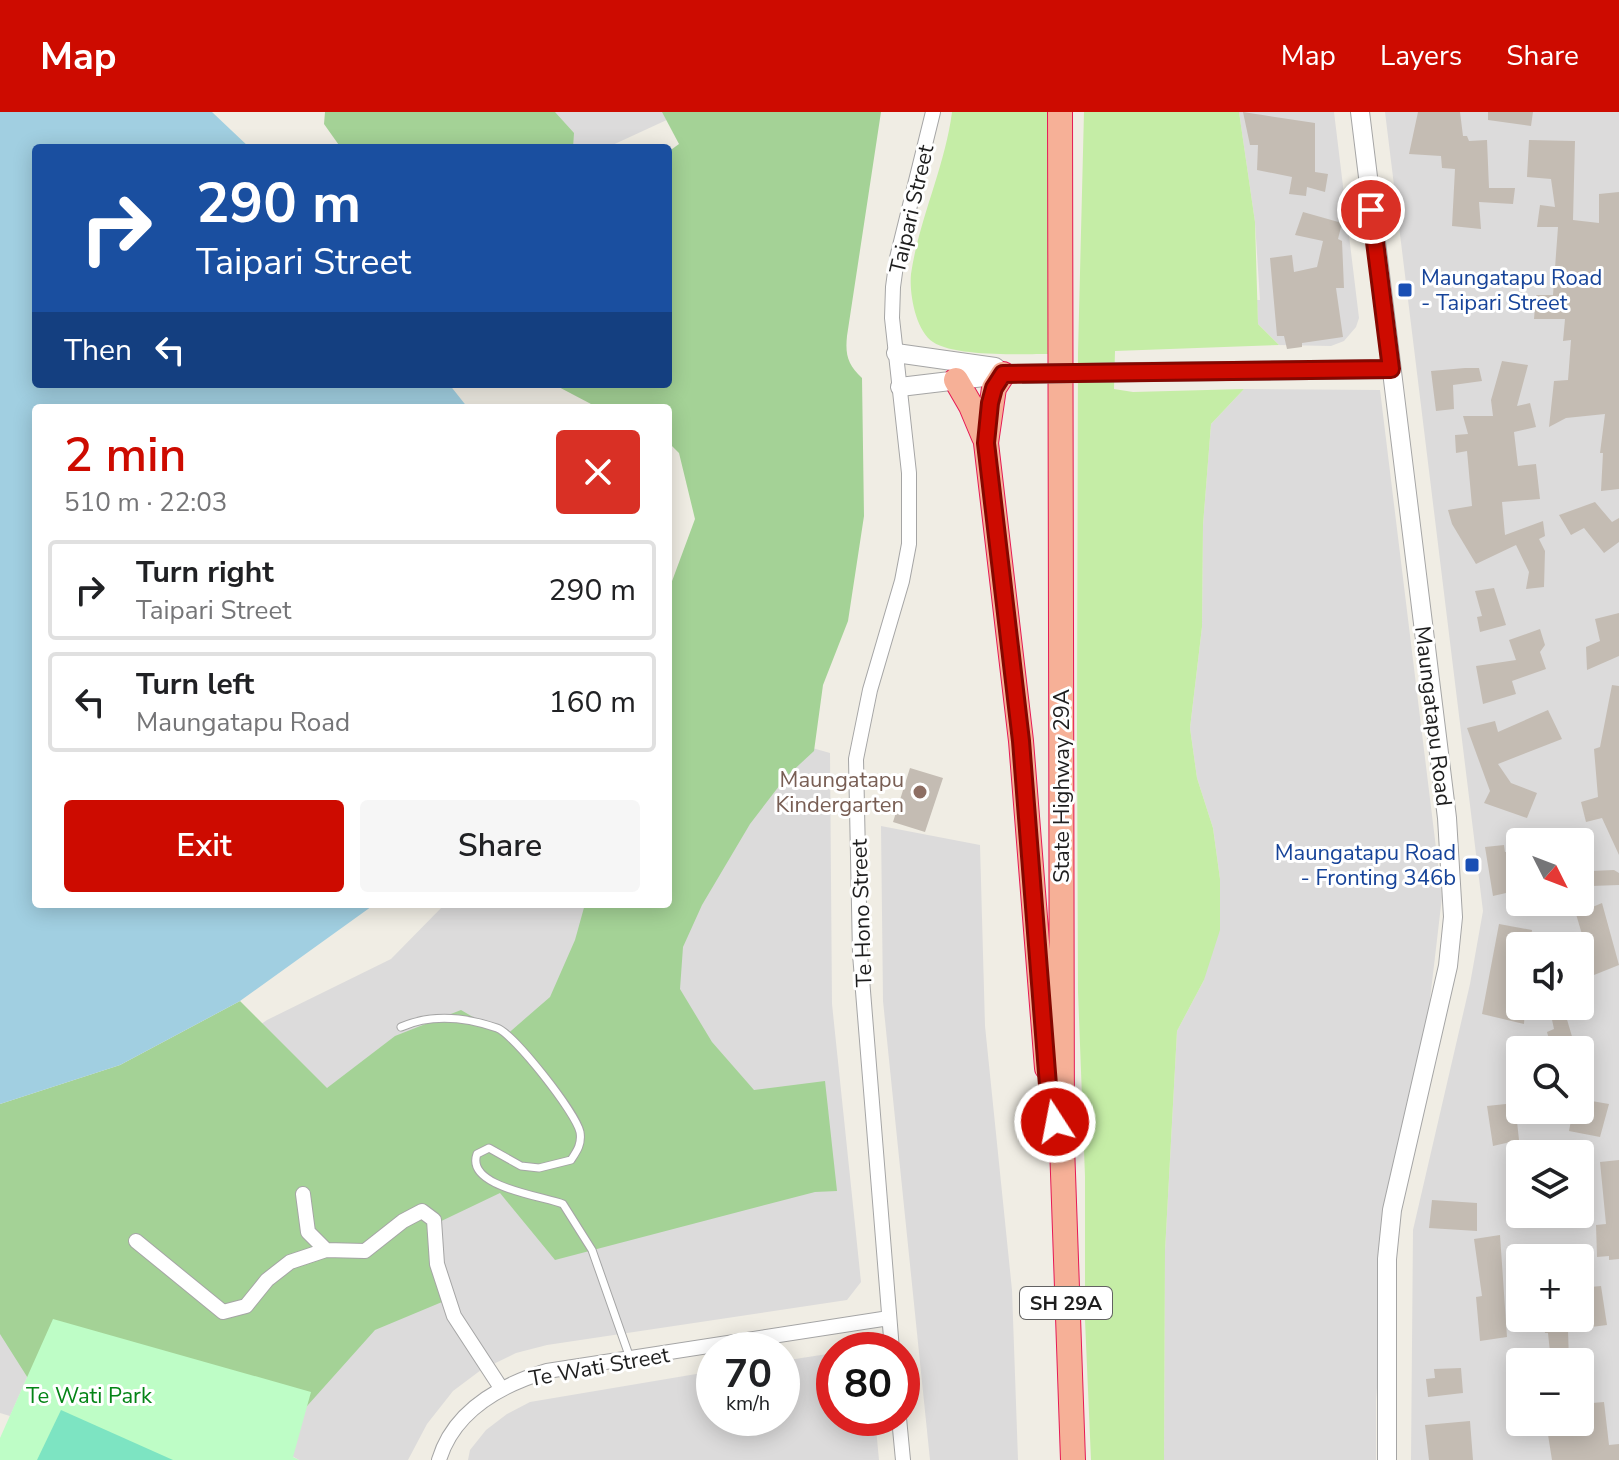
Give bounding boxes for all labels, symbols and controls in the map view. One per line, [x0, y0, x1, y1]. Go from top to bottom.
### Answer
text: Map [40, 31, 117, 82]
text: Map [1281, 37, 1336, 75]
text: Layers [1380, 37, 1462, 75]
text: Share [1506, 37, 1579, 75]
street label: Taipari Street [883, 142, 941, 277]
text: 290 m [196, 165, 361, 242]
icon: right [64, 176, 168, 280]
pin [1337, 176, 1405, 244]
icon: arrive [1349, 188, 1393, 232]
text: Taipari Street [196, 238, 411, 287]
place label: Maungatapu Road - Taipari Street [1421, 263, 1602, 318]
marker: Maungatapu Road - Taipari Street [1396, 281, 1414, 299]
icon: left [148, 328, 192, 372]
text: Then [64, 330, 132, 371]
text: 2 min [64, 422, 186, 488]
button: close [556, 430, 640, 514]
text: 510 m · 22:03 [64, 485, 227, 520]
text: Turn right [136, 552, 274, 593]
icon: right [68, 568, 112, 612]
text: 290 m [549, 570, 636, 611]
text: Taipari Street [136, 593, 291, 628]
street label: Maungatapu Road [1407, 624, 1459, 808]
text: Turn left [136, 664, 254, 705]
icon: left [68, 680, 112, 724]
text: 160 m [549, 682, 636, 723]
street label: State Highway 29A [1047, 689, 1077, 883]
text: Maungatapu Road [136, 705, 350, 740]
place label: Maungatapu Kindergarten [776, 765, 904, 820]
marker: Maungatapu Kindergarten [911, 783, 929, 801]
button: Exit [64, 800, 344, 892]
button: Share [360, 800, 640, 892]
north arrow [1506, 828, 1594, 916]
map controls [1506, 828, 1594, 1436]
street label: Te Hono Street [844, 838, 880, 988]
place label: Maungatapu Road - Fronting 346b [1275, 838, 1456, 893]
marker: Maungatapu Road - Fronting 346b [1463, 856, 1481, 874]
button: sound [1506, 932, 1594, 1020]
button: search [1506, 1036, 1594, 1124]
position arrow [1013, 1080, 1097, 1164]
button: layers [1506, 1140, 1594, 1228]
button: + [1506, 1244, 1594, 1332]
road number: SH 29A [1020, 1287, 1112, 1319]
speed limit sign: 80 [816, 1332, 920, 1436]
street label: Te Wati Street [527, 1340, 672, 1394]
text: 70 [724, 1347, 772, 1401]
button: − [1506, 1348, 1594, 1436]
park label: Te Wati Park [26, 1381, 153, 1411]
text: km/h [726, 1390, 770, 1417]

